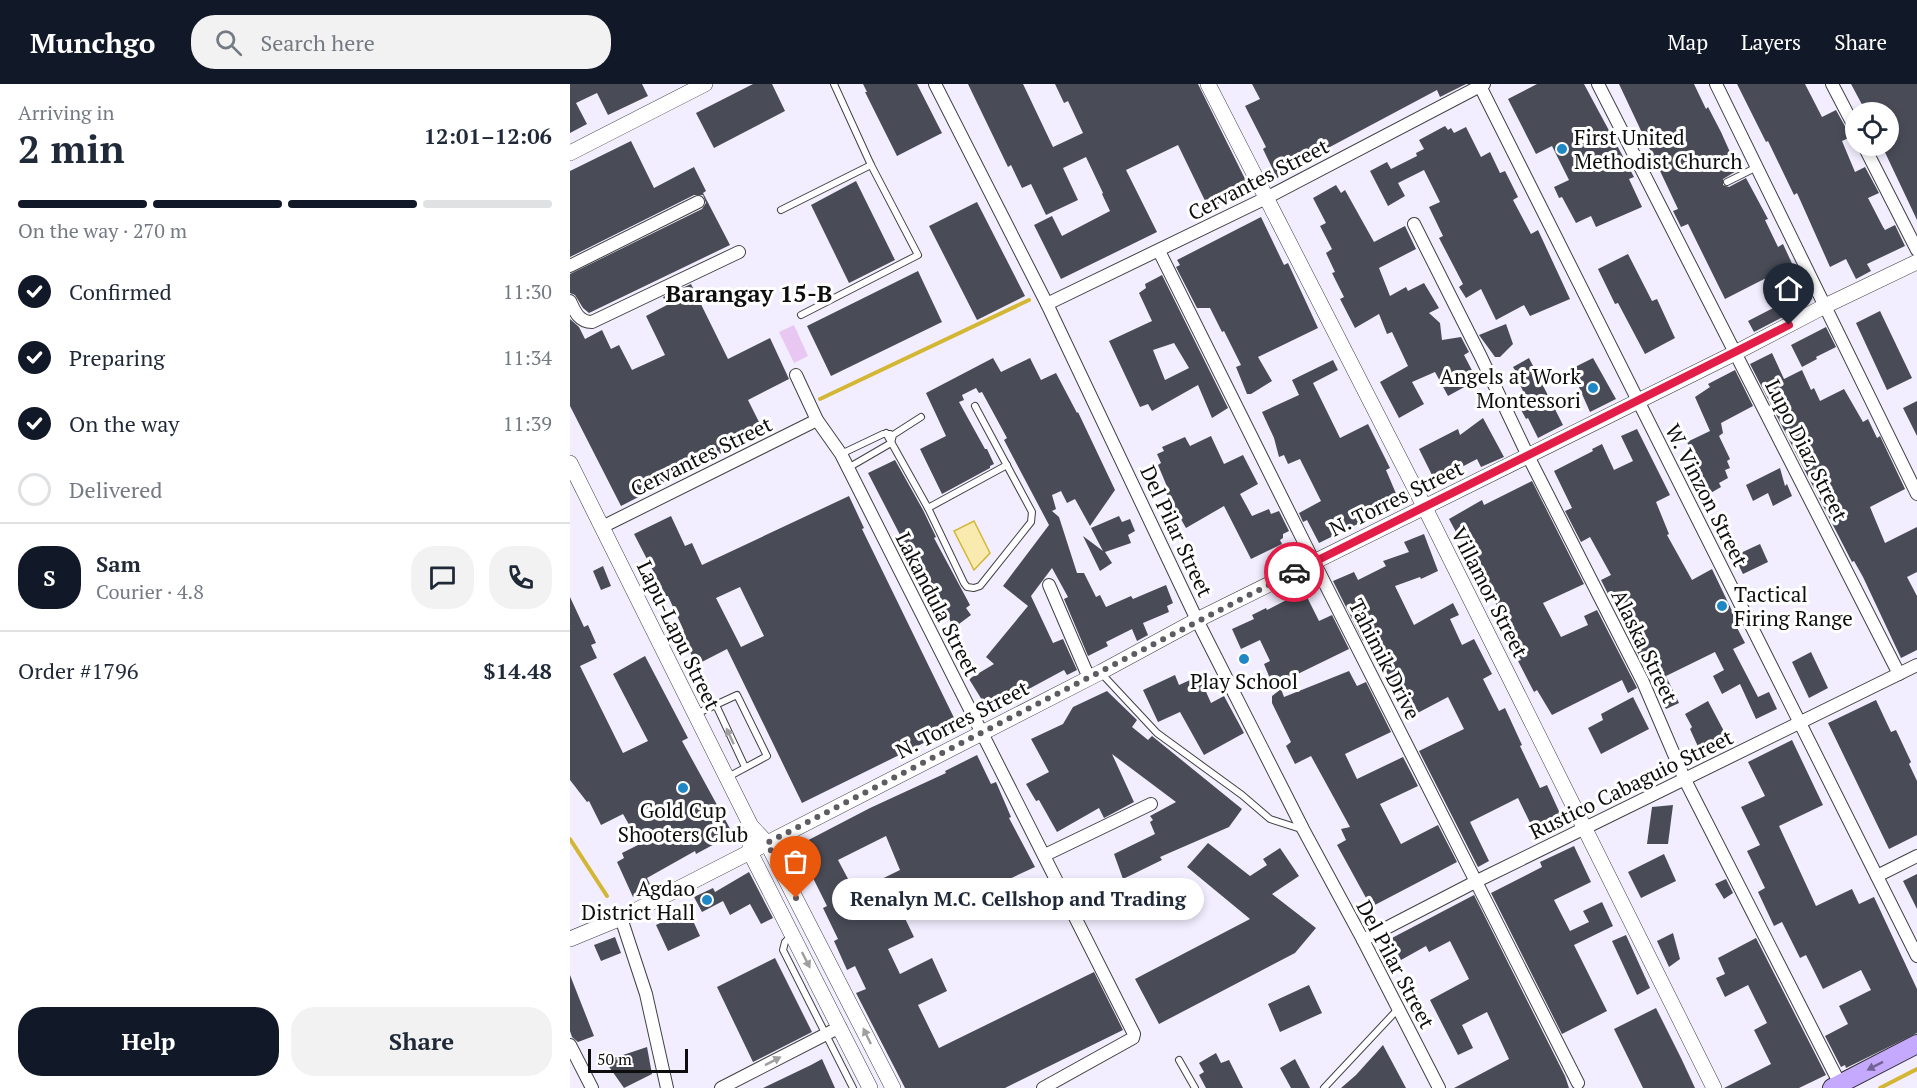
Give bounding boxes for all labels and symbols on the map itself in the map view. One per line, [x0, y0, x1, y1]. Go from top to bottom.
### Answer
place label: First United Methodist Church [1574, 123, 1743, 175]
street label: Cervantes Street [1183, 131, 1333, 227]
marker: First United Methodist Church [1555, 142, 1569, 156]
pin [1763, 263, 1814, 325]
district label: Barangay 15-B [666, 277, 832, 309]
place label: Angels at Work Montessori [1440, 362, 1581, 414]
street label: Lupo Diaz Street [1759, 374, 1855, 526]
marker: Angels at Work Montessori [1586, 381, 1600, 395]
street label: Cervantes Street [626, 410, 777, 502]
street label: W. Vinzon Street [1659, 419, 1755, 571]
street label: N. Torres Street [1324, 453, 1468, 543]
street label: Del Pilar Street [1134, 461, 1220, 601]
street label: Villamor Street [1445, 522, 1535, 662]
street label: Lakandula Street [890, 527, 986, 681]
courier [1264, 542, 1324, 602]
street label: Lapu-Lapu Street [631, 556, 727, 714]
place label: Tactical Firing Range [1734, 580, 1853, 632]
street label: Alaska Street [1605, 585, 1685, 708]
street label: Tahimik Drive [1343, 594, 1427, 724]
marker: Tactical Firing Range [1715, 599, 1729, 613]
marker: Play School [1237, 652, 1251, 666]
place label: Play School [1190, 667, 1298, 695]
street label: N. Torres Street [891, 673, 1033, 765]
street label: Rustico Cabaguio Street [1525, 722, 1738, 845]
one-way arrow [726, 727, 735, 744]
marker: Gold Cup Shooters Club [676, 781, 690, 795]
place label: Gold Cup Shooters Club [618, 796, 748, 848]
pin [770, 836, 821, 898]
place label: Agdao District Hall [581, 874, 695, 926]
callout: Renalyn M.C. Cellshop and Trading [832, 877, 1204, 919]
marker: Agdao District Hall [700, 893, 714, 907]
street label: Del Pilar Street [1350, 895, 1442, 1033]
one-way arrow [800, 951, 810, 969]
one-way arrow [862, 1027, 872, 1044]
scale bar [588, 1046, 688, 1074]
one-way arrow [765, 1056, 782, 1066]
one-way arrow [1866, 1061, 1883, 1071]

